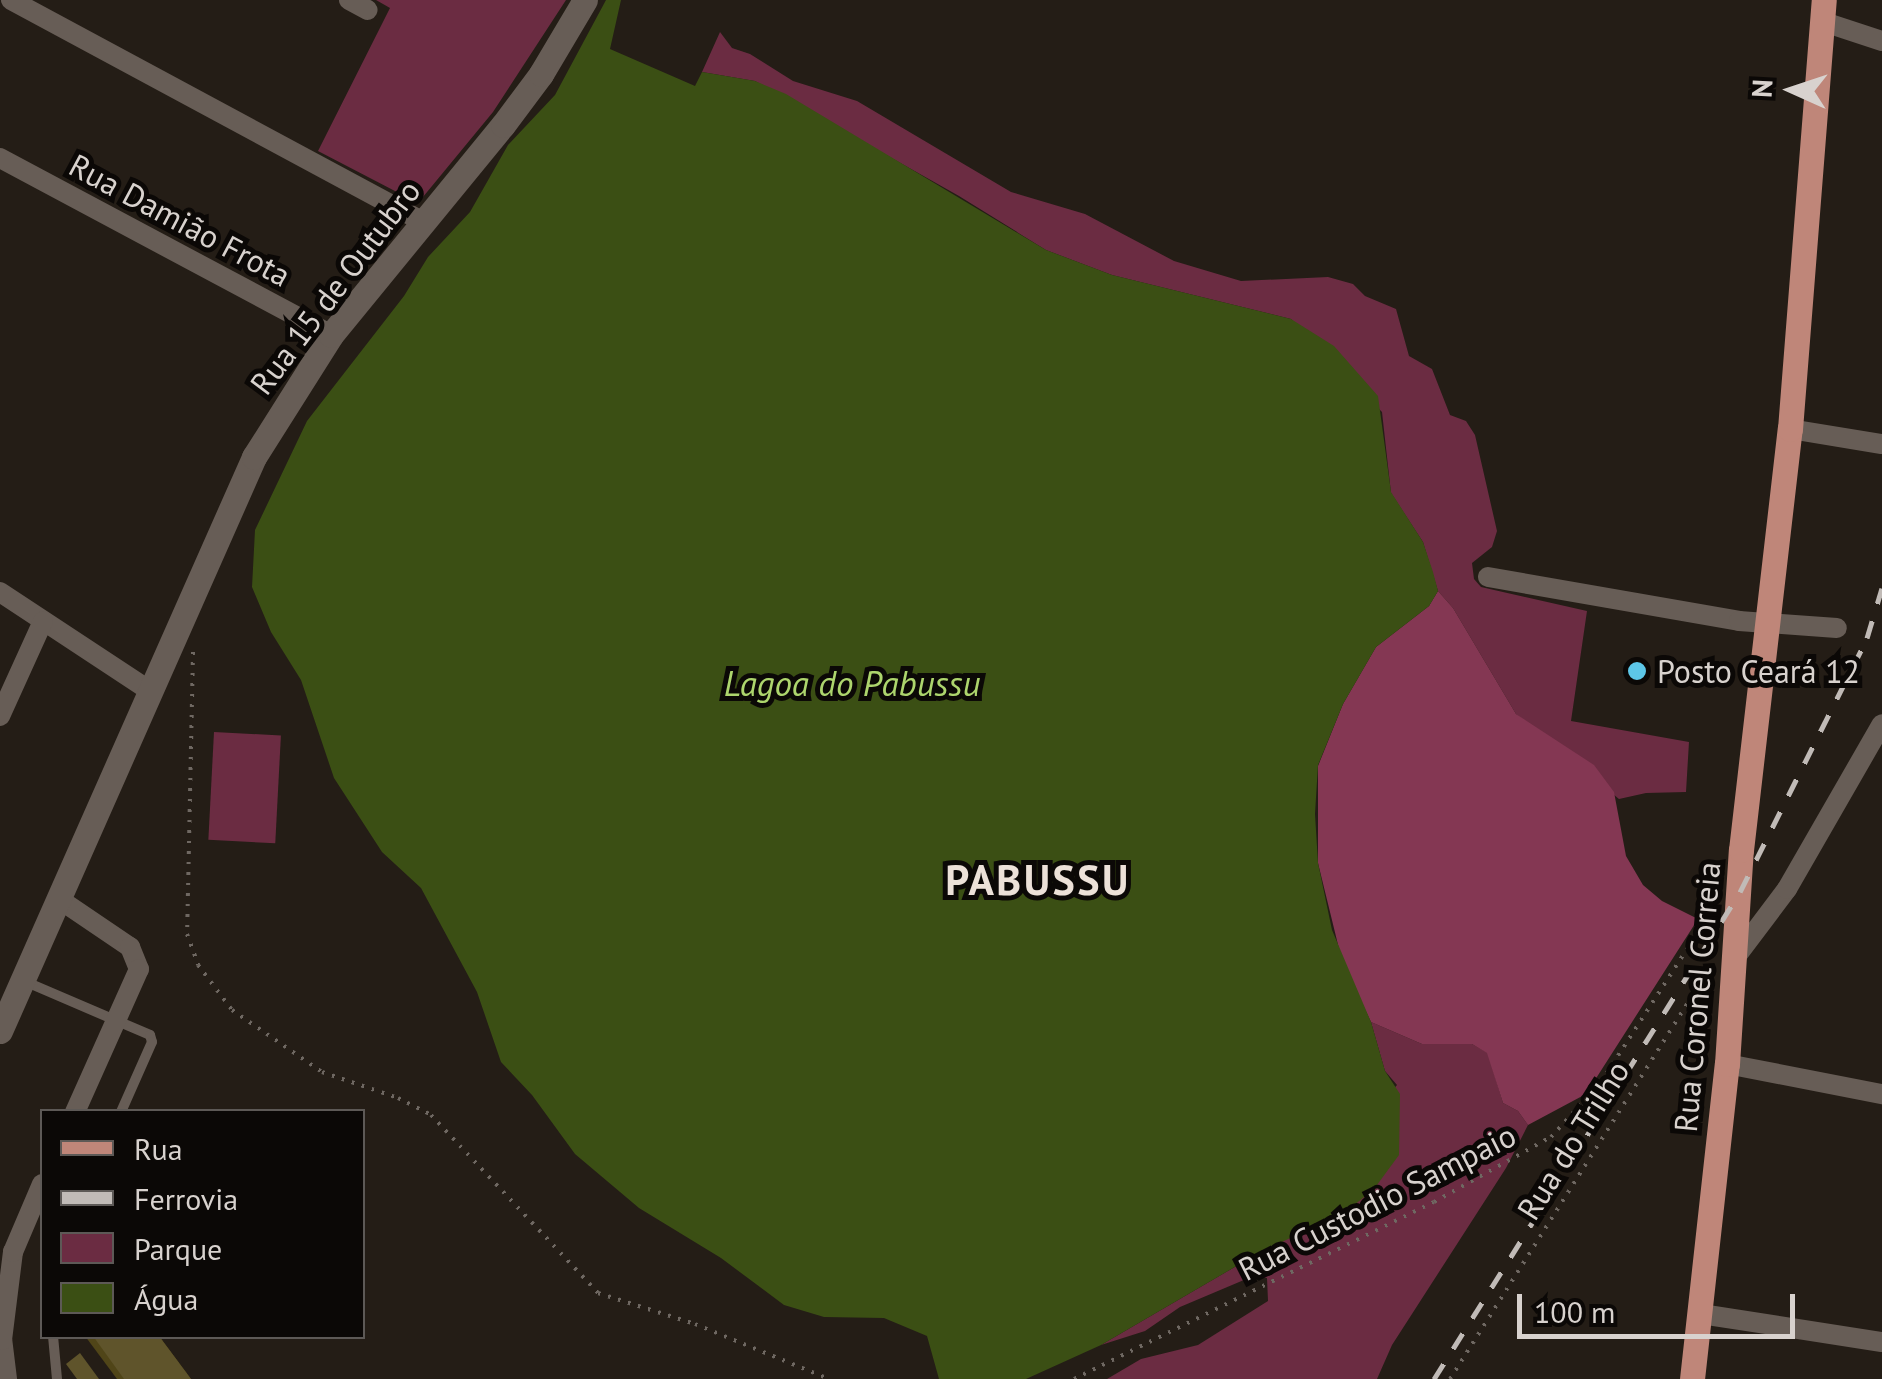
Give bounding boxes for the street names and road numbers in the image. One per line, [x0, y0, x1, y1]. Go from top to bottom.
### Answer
street label: Rua Damião Frota [63, 146, 297, 294]
street label: Rua 15 de Outubro [242, 172, 428, 402]
street label: Rua Coronel Correia [1666, 860, 1728, 1134]
street label: Rua do Trilho [1509, 1053, 1637, 1227]
street label: Rua Custodio Sampaio [1232, 1115, 1522, 1289]

